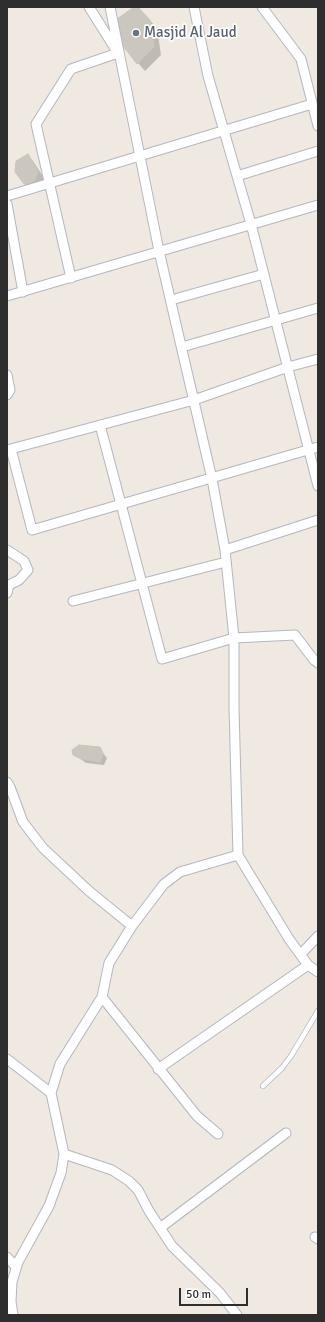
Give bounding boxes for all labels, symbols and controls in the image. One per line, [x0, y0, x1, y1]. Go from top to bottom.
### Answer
place label: Masjid Al Jaud [144, 24, 237, 42]
marker: Masjid Al Jaud [131, 28, 141, 38]
scale bar [181, 1280, 250, 1306]
text: 50 m [186, 1287, 211, 1302]

